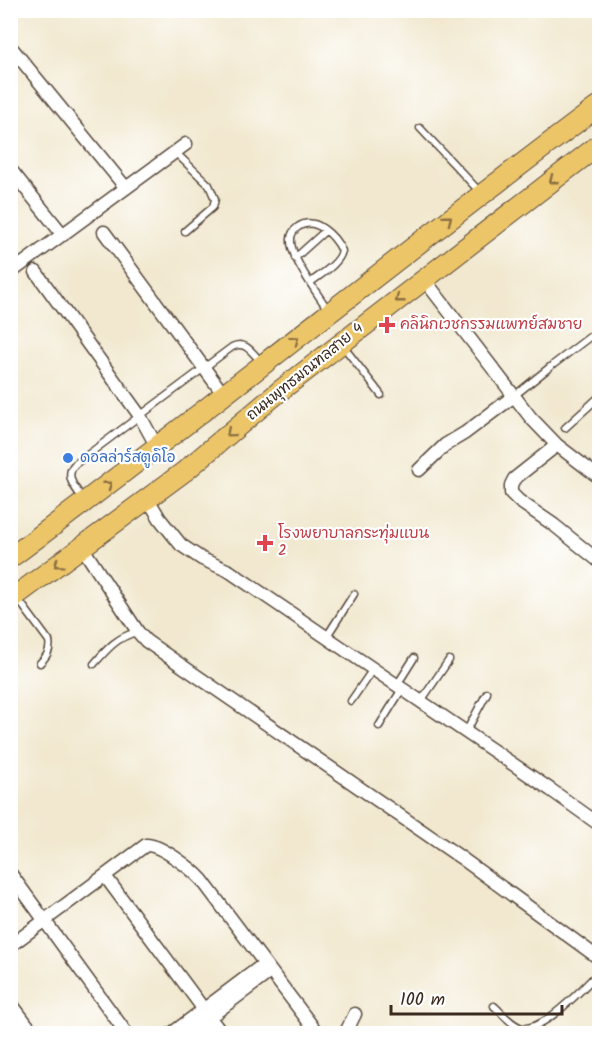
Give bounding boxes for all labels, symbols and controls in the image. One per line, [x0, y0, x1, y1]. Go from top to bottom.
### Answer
one-way arrow [549, 172, 560, 183]
one-way arrow [442, 216, 453, 227]
one-way arrow [394, 291, 405, 302]
place label: คลินิกเวชกรรมแพทย์สมชาย [400, 313, 583, 337]
marker: คลินิกเวชกรรมแพทย์สมชาย [378, 316, 396, 334]
street label: ถนนพุทธมณฑลสาย 4 [241, 317, 369, 427]
one-way arrow [288, 336, 299, 347]
one-way arrow [226, 426, 237, 437]
place label: ดอลล่าร์สตูดิโอ [80, 446, 176, 470]
marker: ดอลล่าร์สตูดิโอ [61, 451, 75, 465]
one-way arrow [101, 481, 112, 492]
place label: โรงพยาบาลกระทุ่มแบน 2 [278, 522, 430, 563]
marker: โรงพยาบาลกระทุ่มแบน 2 [256, 534, 274, 552]
one-way arrow [54, 557, 65, 568]
scale bar [391, 978, 562, 1016]
text: 100 m [400, 986, 445, 1015]

